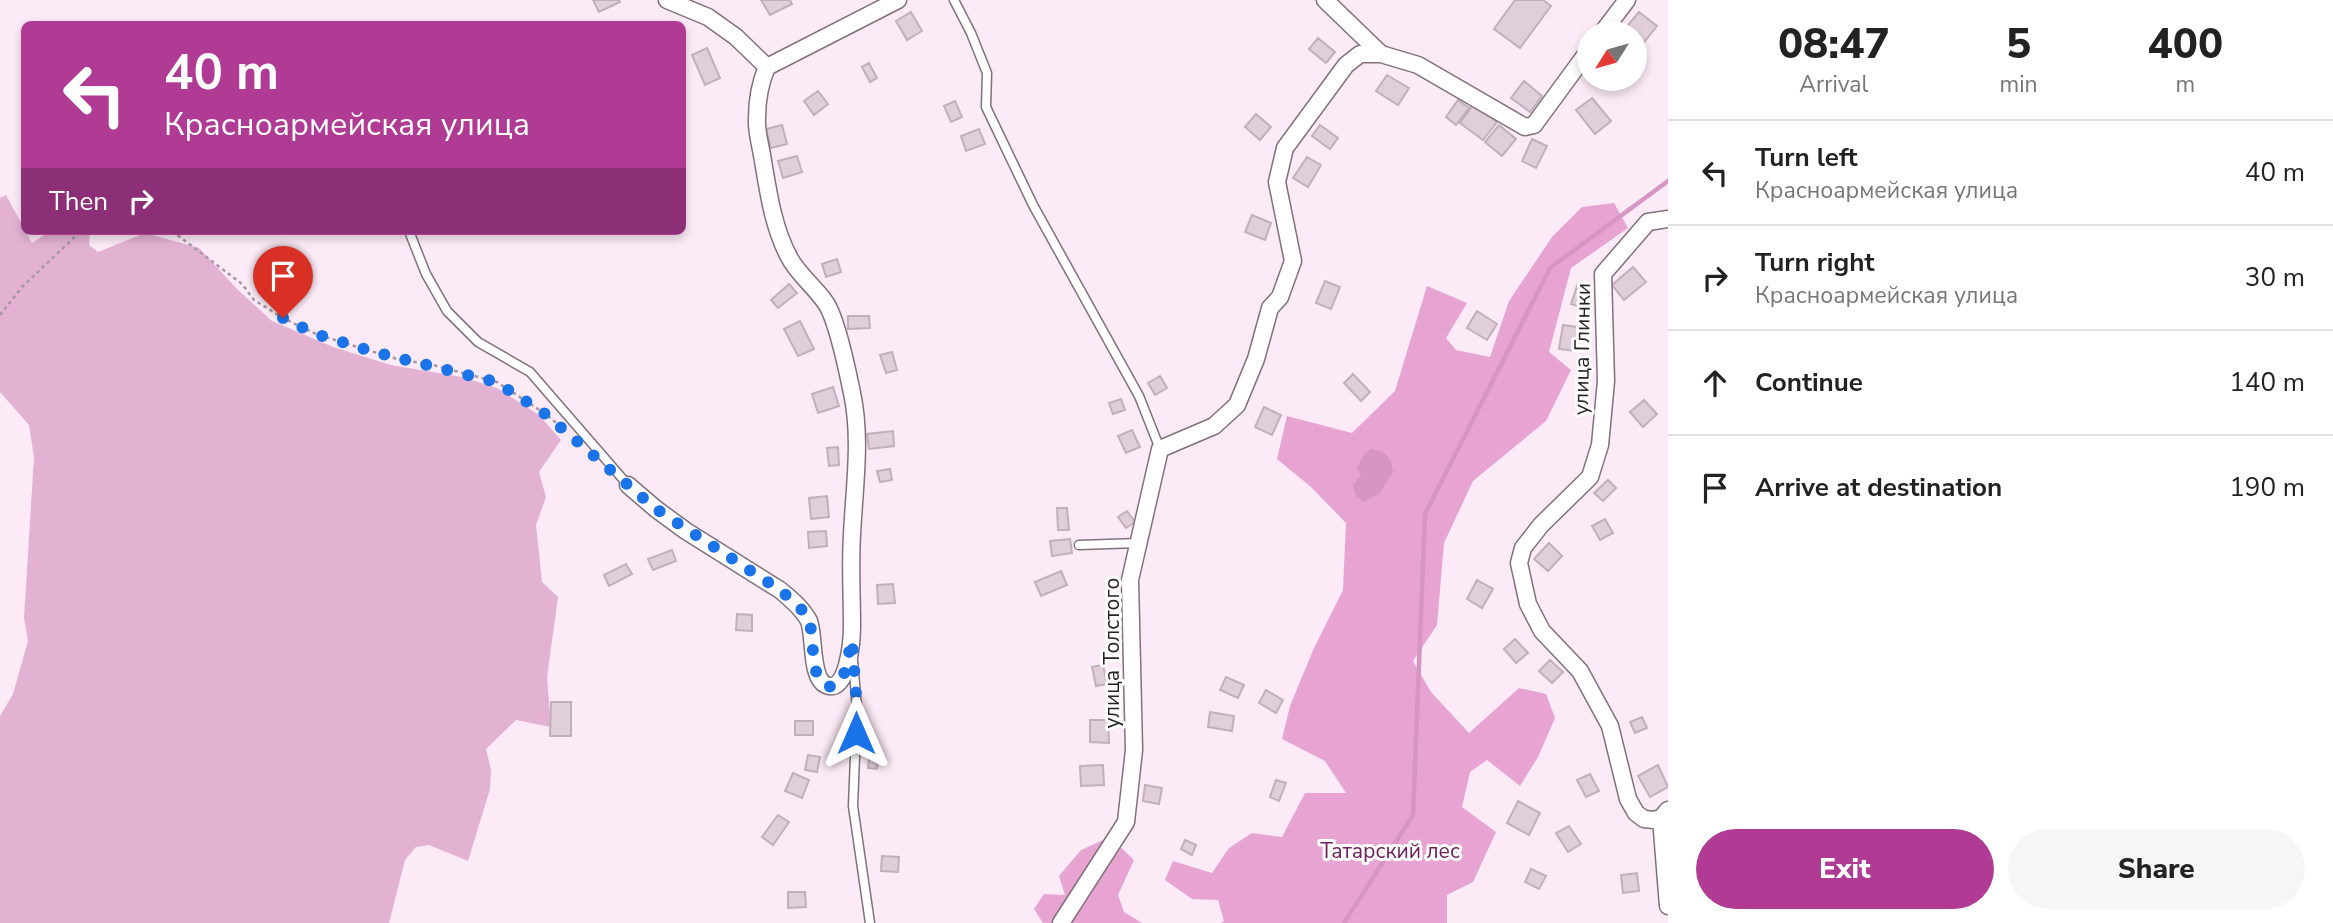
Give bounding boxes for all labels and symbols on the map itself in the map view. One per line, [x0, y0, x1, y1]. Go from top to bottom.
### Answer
north arrow [1577, 21, 1647, 91]
pin [253, 246, 313, 318]
street label: улица Глинки [1567, 283, 1597, 415]
street label: улица Толстого [1098, 578, 1126, 728]
position arrow [819, 696, 893, 770]
park label: Татарский лес [1320, 837, 1460, 865]

